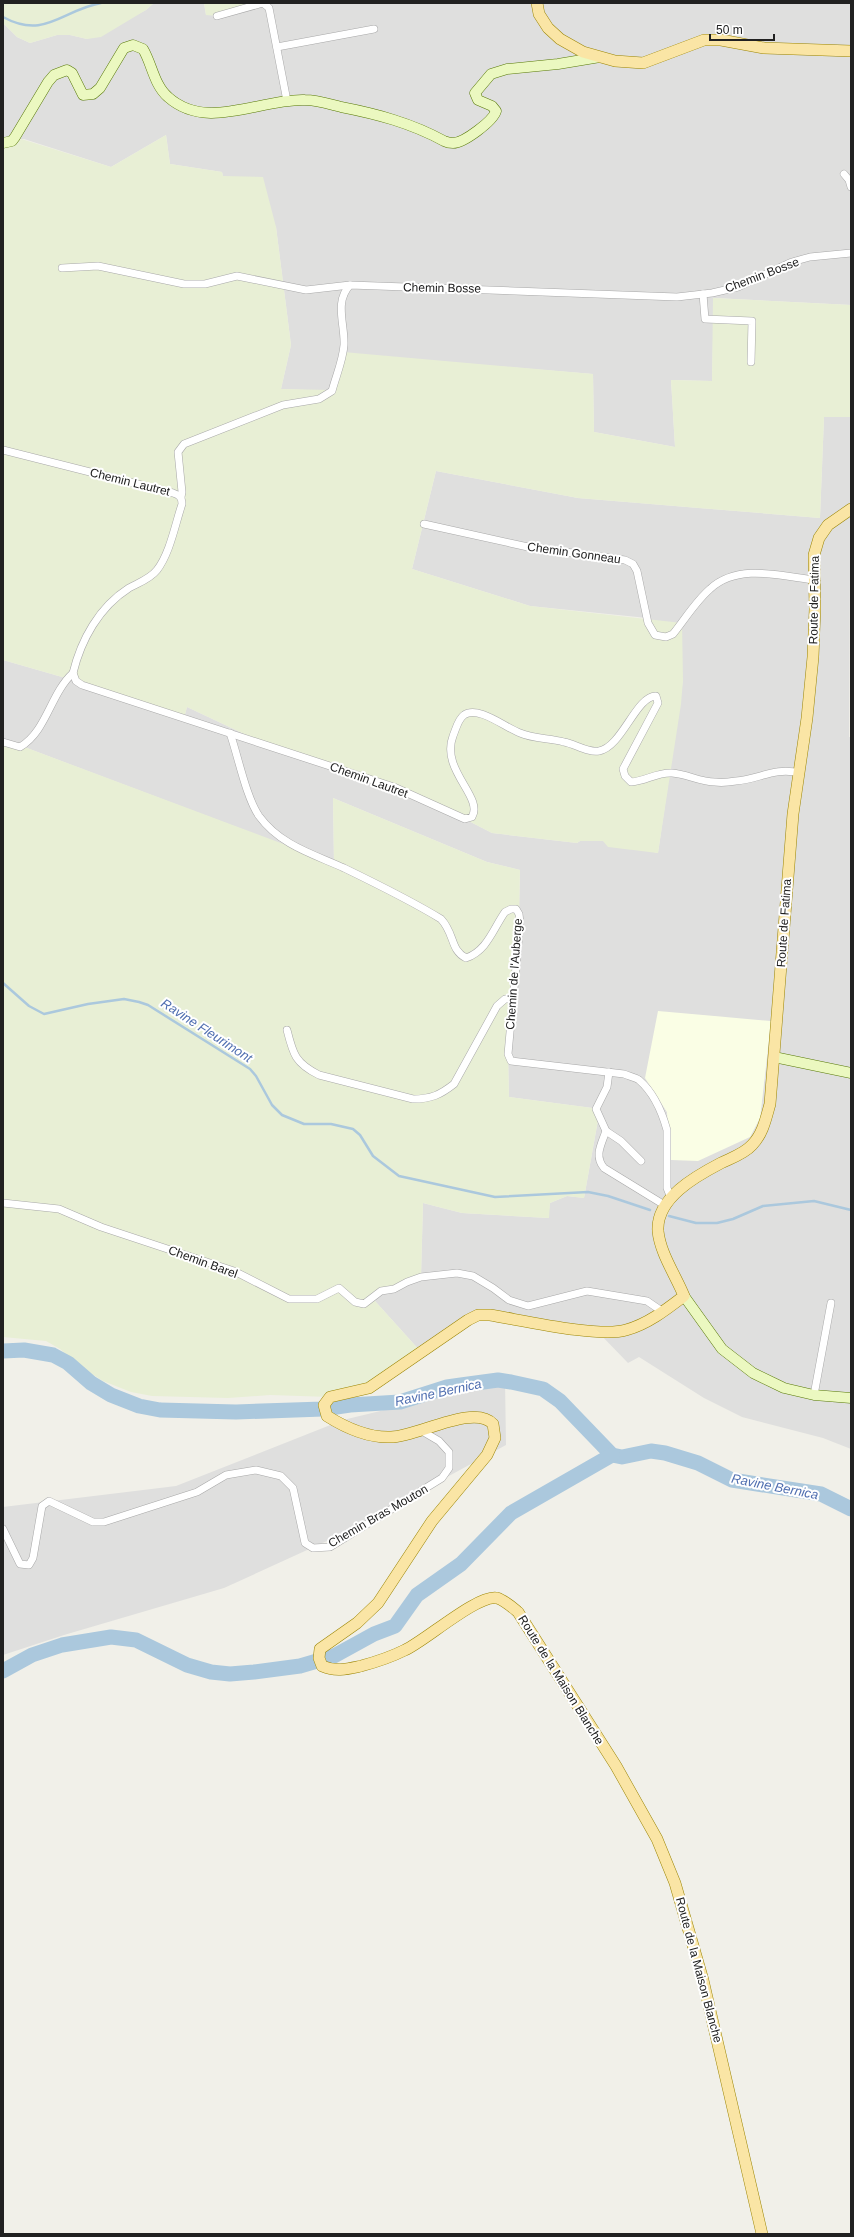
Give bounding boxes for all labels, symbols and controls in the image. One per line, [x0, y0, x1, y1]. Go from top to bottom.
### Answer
scale bar [710, 16, 774, 42]
text: 50 m [716, 23, 743, 37]
street label: Chemin Bosse [723, 254, 801, 296]
street label: Chemin Bosse [403, 280, 481, 296]
street label: Chemin Lautret [89, 465, 172, 499]
street label: Chemin Gonneau [526, 540, 622, 566]
street label: Route de Fatima [806, 555, 822, 644]
street label: Chemin Lautret [328, 759, 411, 801]
street label: Route de Fatima [774, 878, 794, 968]
street label: Chemin de l'Auberge [503, 917, 525, 1030]
water label: Ravine Fleurimont [158, 995, 256, 1066]
street label: Chemin Barel [166, 1243, 240, 1281]
water label: Ravine Bernica [393, 1376, 483, 1409]
water label: Ravine Bernica [730, 1471, 820, 1502]
street label: Chemin Bras Mouton [326, 1482, 430, 1550]
street label: Route de la Maison Blanche [515, 1613, 607, 1748]
street label: Route de la Maison Blanche [673, 1896, 725, 2045]

